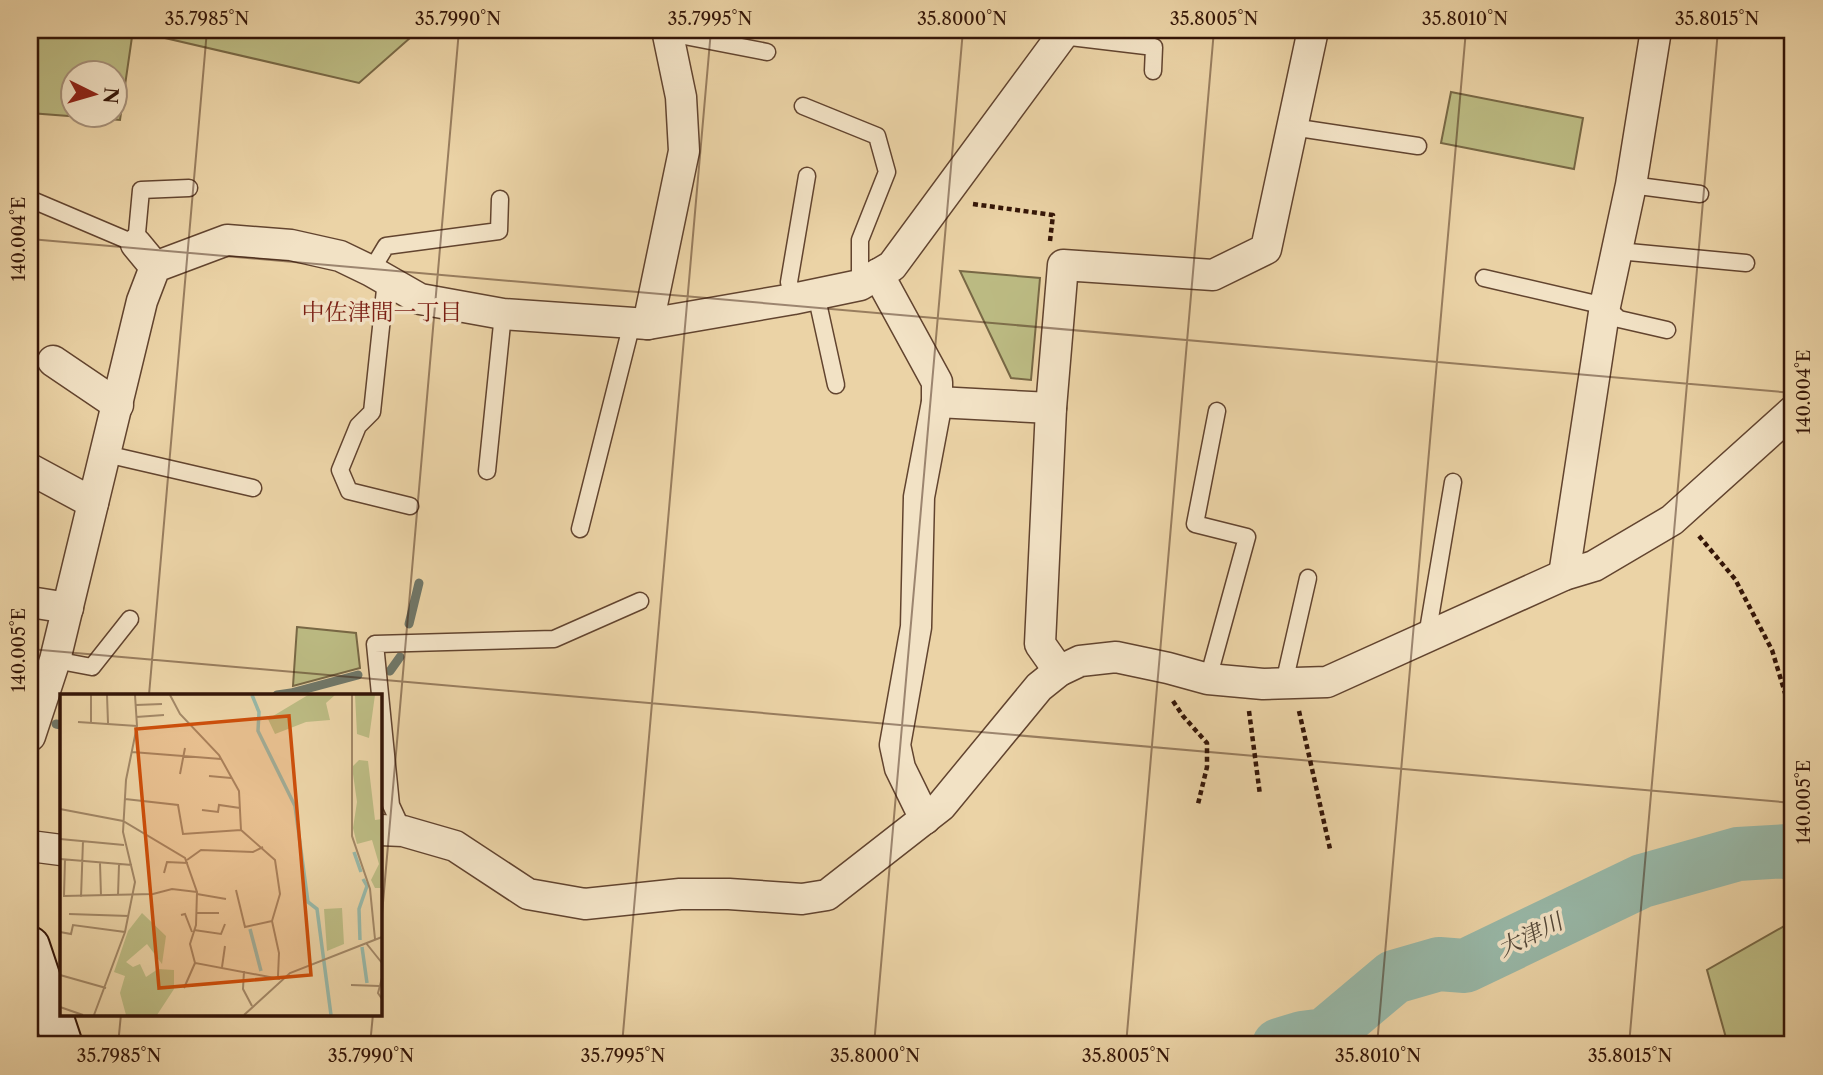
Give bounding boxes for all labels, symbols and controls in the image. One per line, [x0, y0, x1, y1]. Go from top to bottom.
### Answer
text: 35.7985°N [165, 8, 250, 30]
text: 35.7990°N [415, 8, 501, 30]
text: 35.7995°N [668, 8, 753, 30]
text: 35.8000°N [917, 8, 1007, 30]
text: 35.8005°N [1170, 8, 1258, 30]
text: 35.8010°N [1422, 8, 1508, 30]
text: 35.8015°N [1675, 8, 1759, 30]
north arrow [60, 60, 130, 130]
text: N [98, 86, 123, 105]
text: 140.004°E [8, 197, 30, 281]
district label: 中佐津間一丁目 [302, 298, 463, 326]
text: 140.004°E [1793, 350, 1815, 434]
text: 140.005°E [8, 608, 30, 692]
inset map [60, 694, 382, 1016]
text: 140.005°E [1793, 760, 1815, 844]
water label: 大津川 [1493, 906, 1570, 963]
text: 35.7985°N [77, 1045, 162, 1067]
text: 35.7990°N [328, 1045, 414, 1067]
text: 35.7995°N [581, 1045, 666, 1067]
text: 35.8000°N [830, 1045, 920, 1067]
text: 35.8005°N [1082, 1045, 1170, 1067]
text: 35.8010°N [1335, 1045, 1421, 1067]
text: 35.8015°N [1588, 1045, 1672, 1067]

